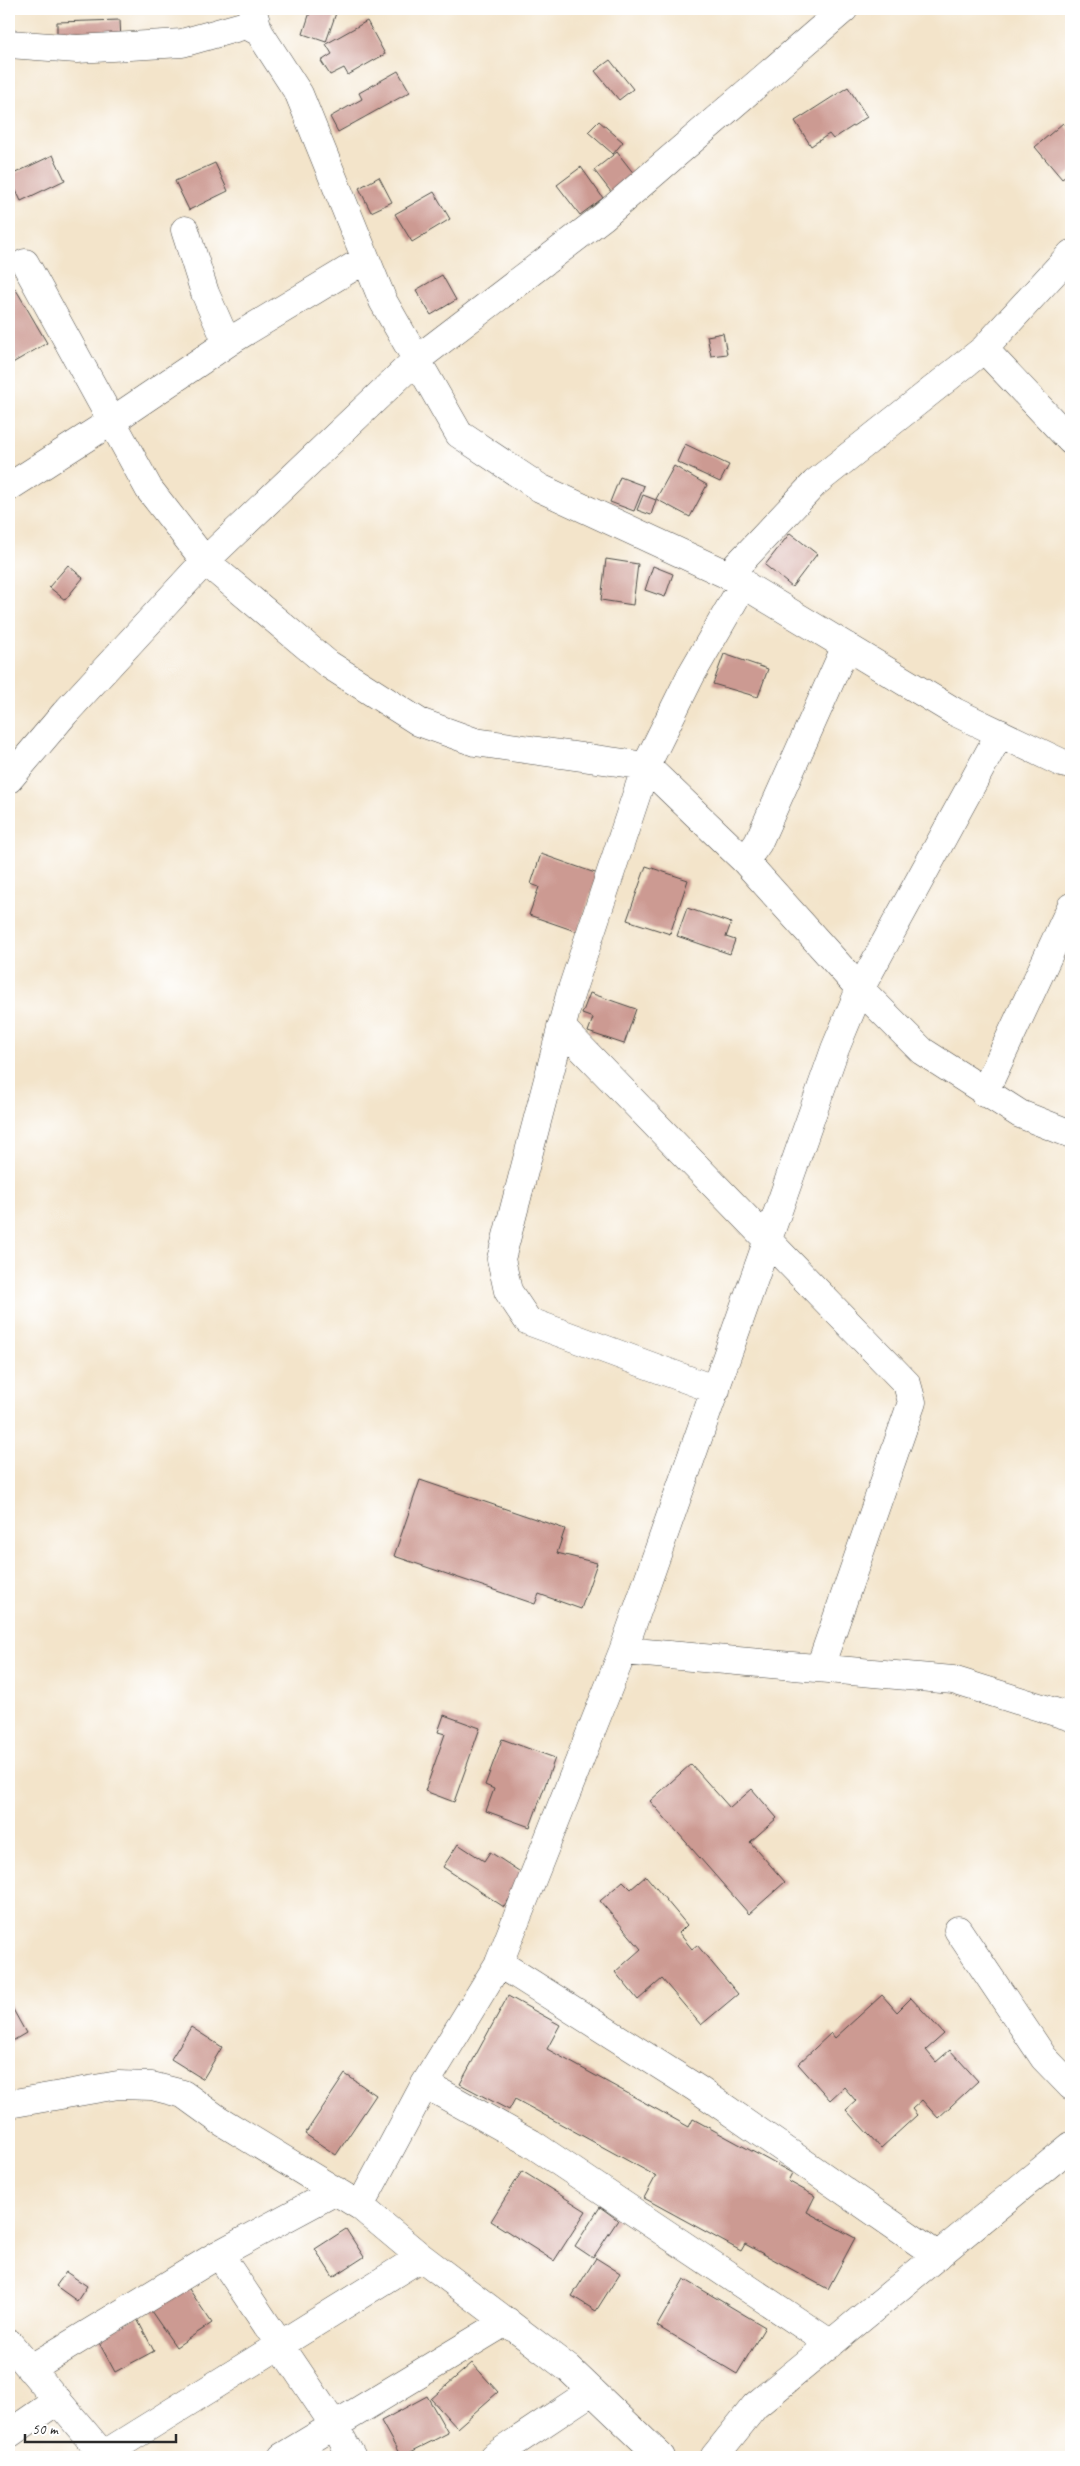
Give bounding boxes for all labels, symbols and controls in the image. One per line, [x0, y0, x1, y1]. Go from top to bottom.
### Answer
scale bar [25, 2411, 176, 2443]
text: 50 m [32, 2420, 59, 2439]

